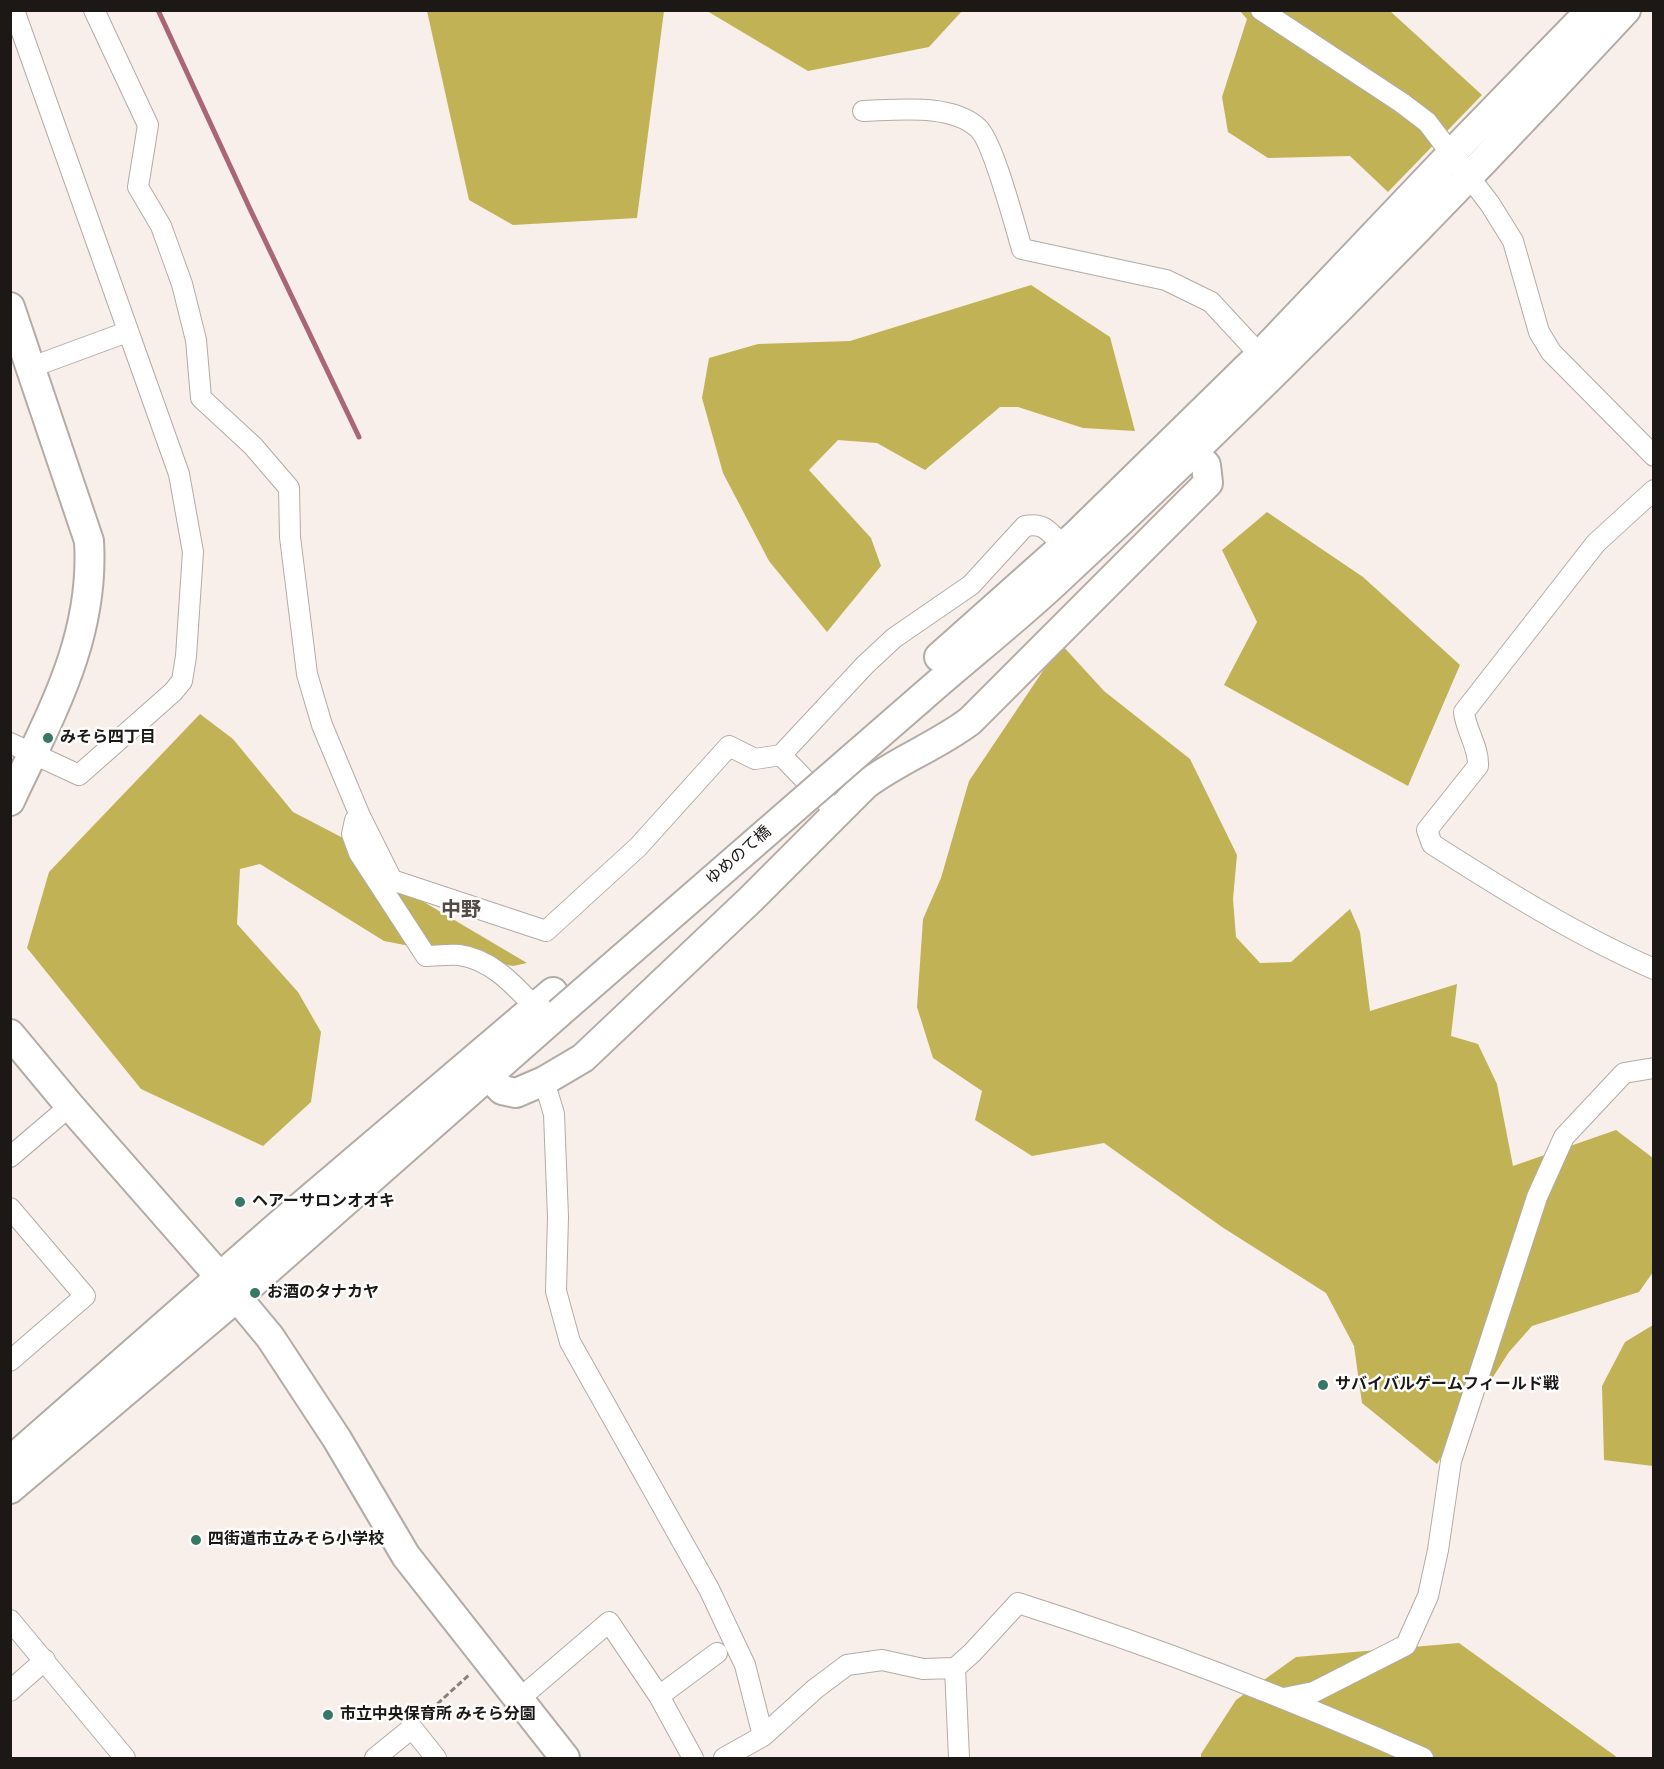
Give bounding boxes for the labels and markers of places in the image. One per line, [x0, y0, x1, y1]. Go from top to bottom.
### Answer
place label: みそら四丁目 [60, 728, 156, 748]
marker: みそら四丁目 [41, 731, 55, 745]
place label: ヘアーサロンオオキ [252, 1192, 395, 1212]
marker: ヘアーサロンオオキ [233, 1195, 247, 1209]
place label: お酒のタナカヤ [267, 1283, 379, 1303]
marker: お酒のタナカヤ [248, 1286, 262, 1300]
place label: サバイバルゲームフィールド戦 [1335, 1375, 1559, 1395]
marker: サバイバルゲームフィールド戦 [1316, 1378, 1330, 1392]
place label: 四街道市立みそら小学校 [208, 1530, 384, 1550]
marker: 四街道市立みそら小学校 [189, 1533, 203, 1547]
place label: 市立中央保育所 みそら分園 [340, 1705, 536, 1725]
marker: 市立中央保育所 みそら分園 [321, 1708, 335, 1722]

